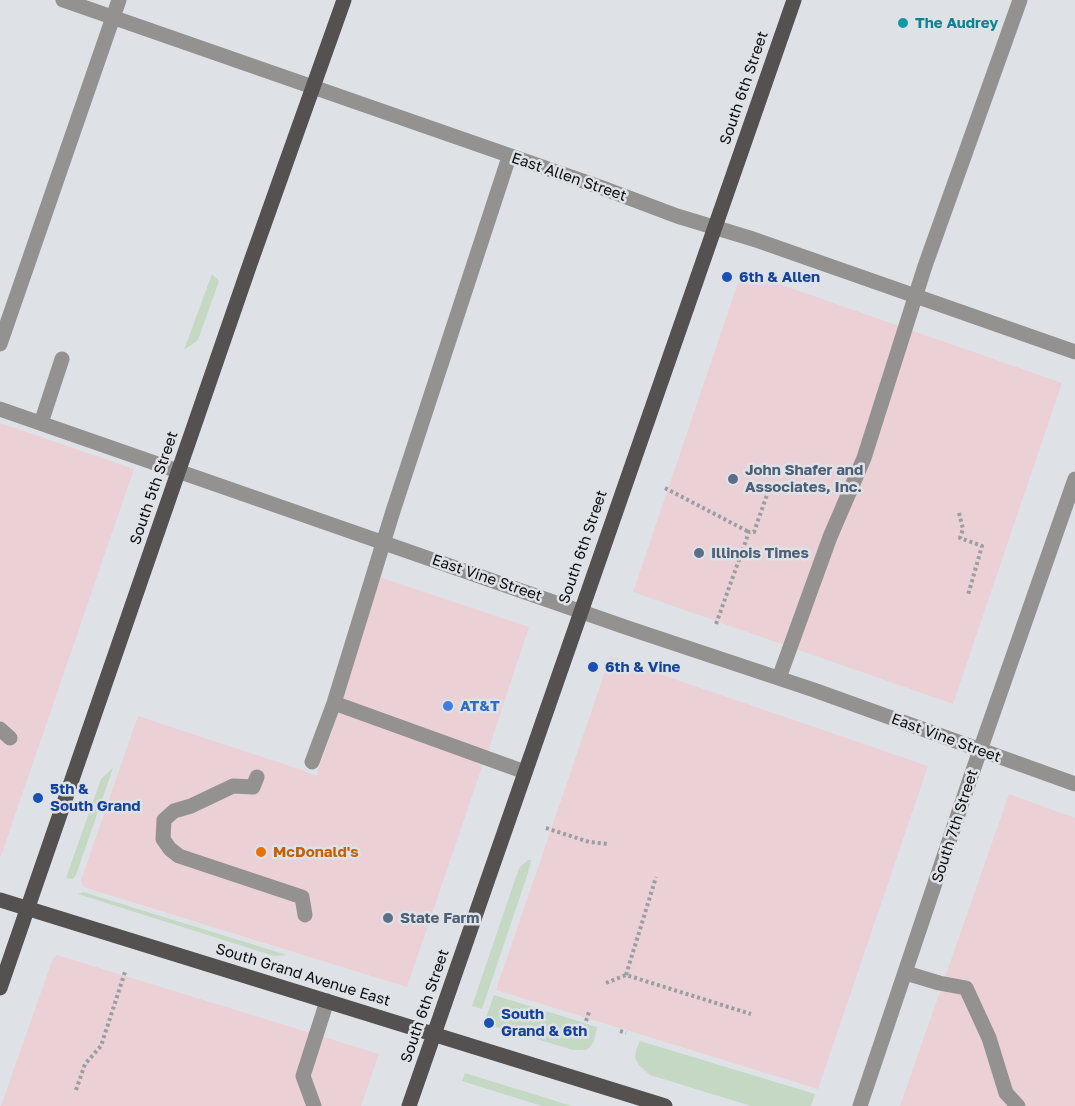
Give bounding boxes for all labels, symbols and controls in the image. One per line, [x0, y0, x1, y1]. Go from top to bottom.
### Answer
place label: The Audrey [915, 14, 998, 32]
marker: The Audrey [896, 16, 910, 30]
street label: South 6th Street [716, 29, 772, 147]
street label: East Allen Street [509, 149, 629, 205]
place label: 6th & Allen [739, 268, 820, 286]
marker: 6th & Allen [720, 270, 734, 284]
street label: South 5th Street [126, 429, 182, 547]
place label: John Shafer and Associates, Inc. [745, 461, 863, 496]
marker: John Shafer and Associates, Inc. [726, 472, 740, 486]
street label: South 6th Street [555, 488, 611, 606]
place label: Illinois Times [711, 544, 809, 562]
marker: Illinois Times [692, 546, 706, 560]
street label: East Vine Street [430, 551, 544, 605]
place label: 6th & Vine [605, 658, 680, 676]
marker: 6th & Vine [586, 660, 600, 674]
place label: AT&T [460, 697, 500, 715]
marker: AT&T [441, 699, 455, 713]
street label: East Vine Street [889, 710, 1003, 766]
street label: South 7th Street [928, 767, 982, 885]
place label: 5th & South Grand [50, 780, 140, 815]
marker: 5th & South Grand [31, 791, 45, 805]
place label: McDonald's [273, 843, 359, 861]
marker: McDonald's [254, 845, 268, 859]
place label: State Farm [400, 909, 479, 927]
marker: State Farm [381, 911, 395, 925]
street label: South Grand Avenue East [213, 940, 393, 1010]
street label: South 6th Street [397, 947, 453, 1065]
place label: South Grand & 6th [501, 1005, 587, 1040]
marker: South Grand & 6th [482, 1016, 496, 1030]

